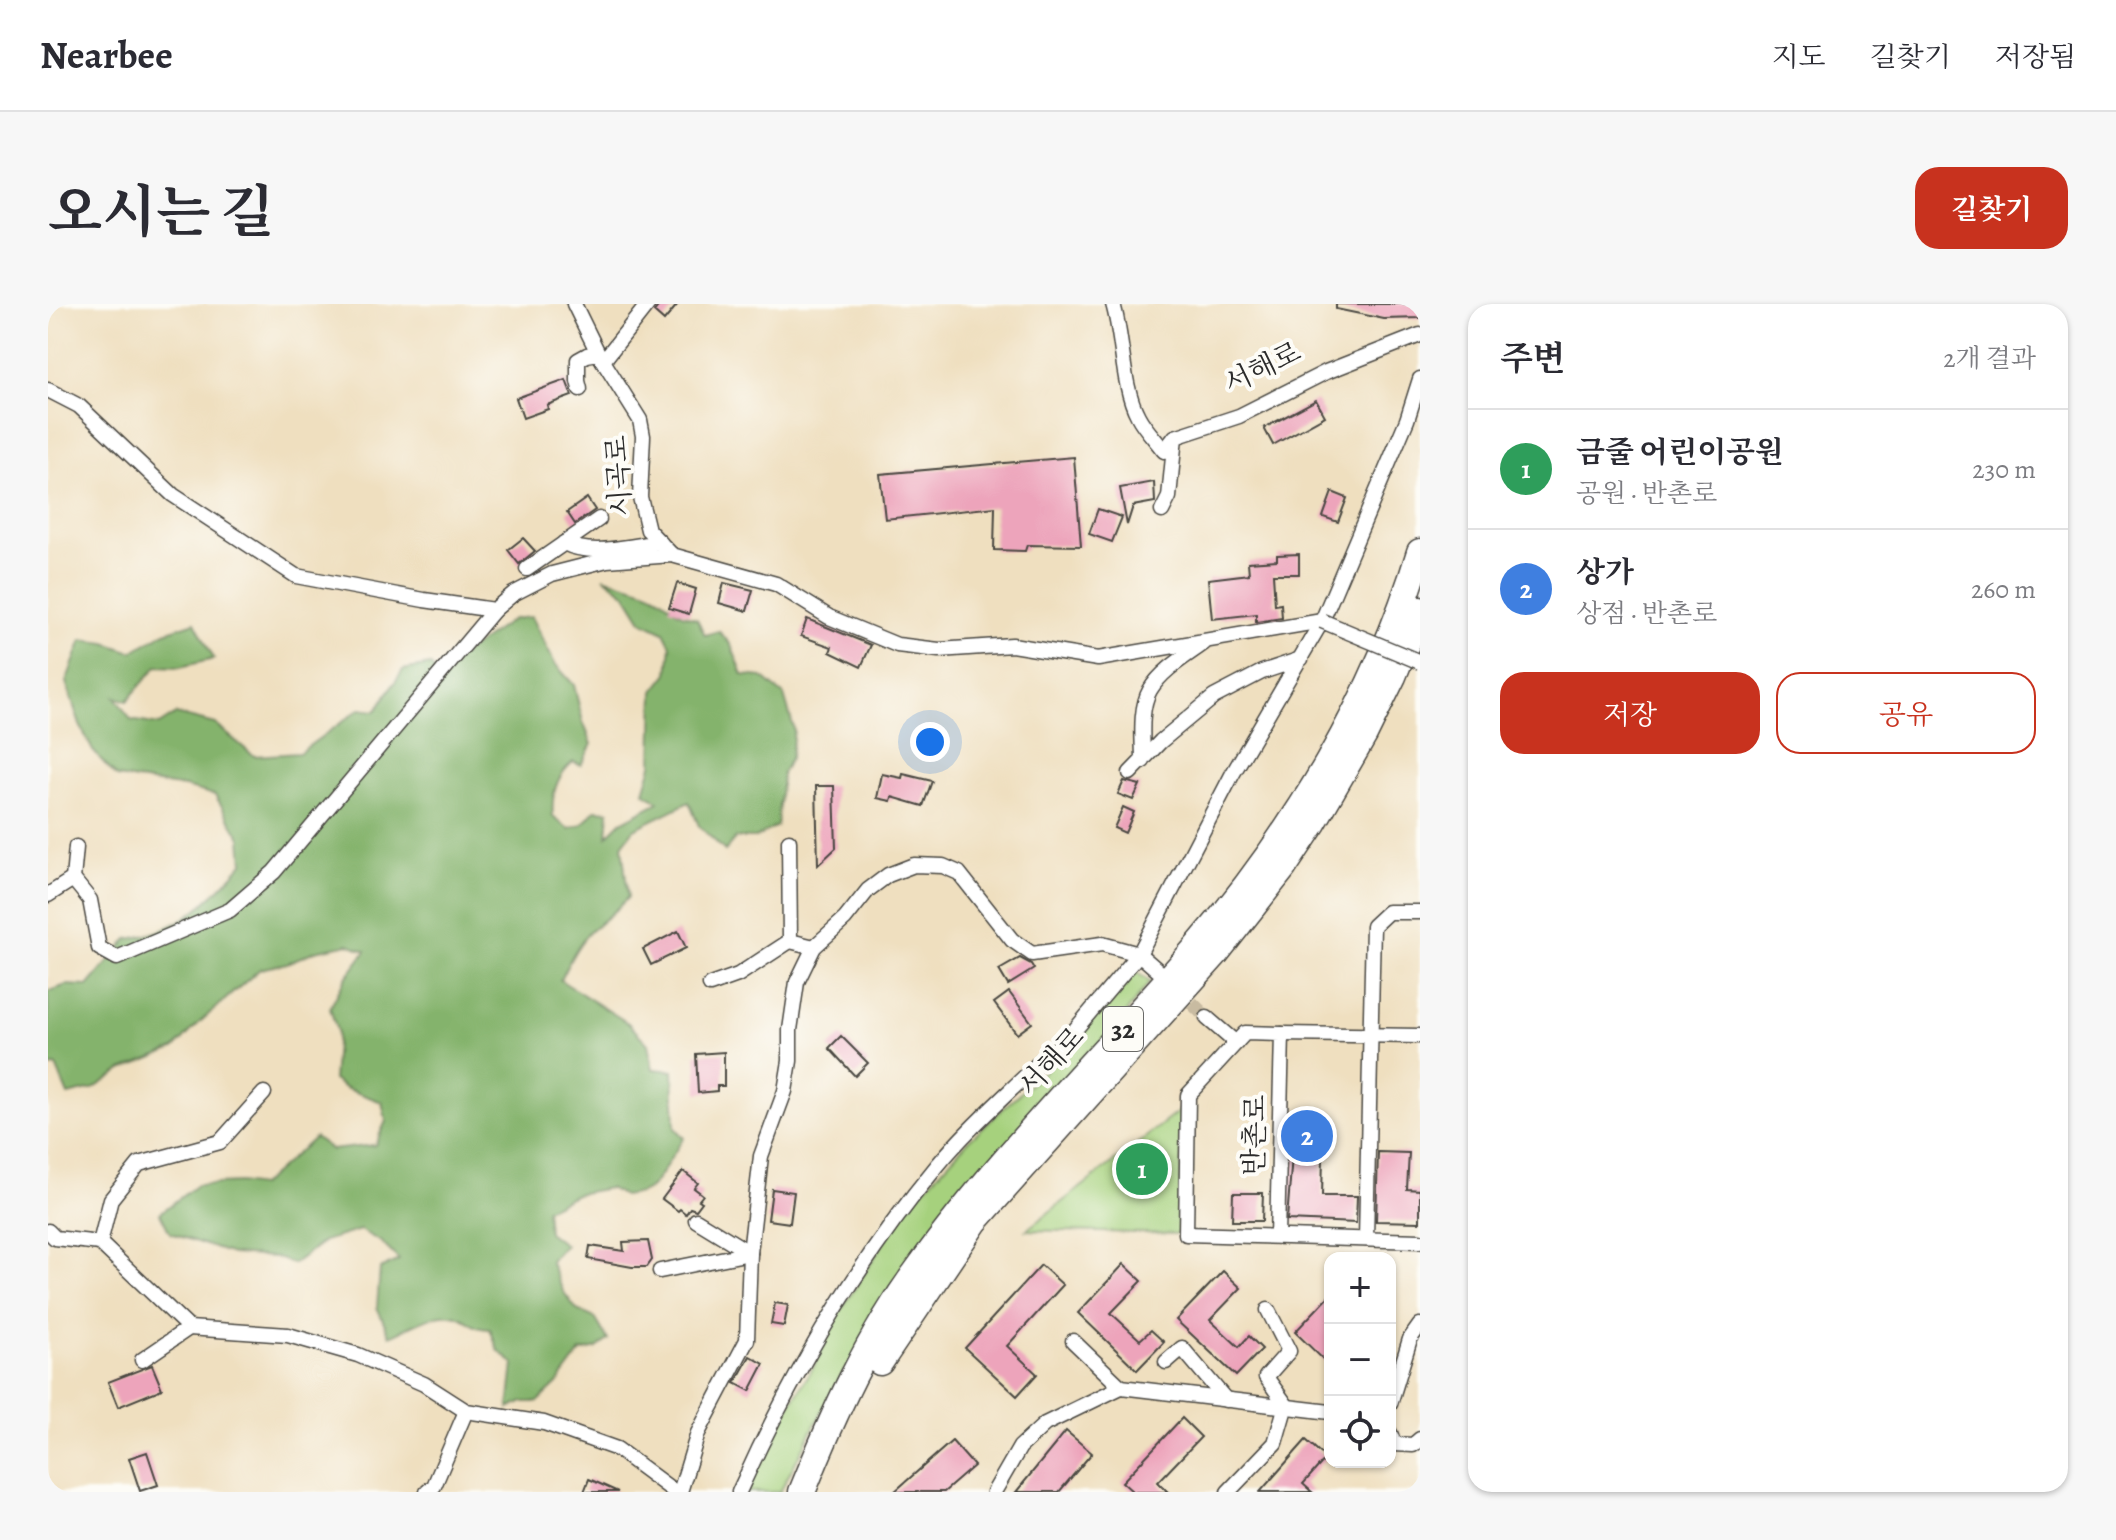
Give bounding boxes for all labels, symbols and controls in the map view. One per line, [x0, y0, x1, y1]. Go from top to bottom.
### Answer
text: Nearbee [40, 29, 173, 81]
text: 지도 [1772, 38, 1826, 76]
text: 길찾기 [1870, 38, 1951, 76]
text: 저장됨 [1995, 38, 2076, 76]
button: 길찾기 [1915, 167, 2068, 249]
text: 오시는 길 [48, 174, 274, 250]
street label: 서해로 [1218, 333, 1307, 403]
text: 주변 [1500, 335, 1566, 382]
text: 2개 결과 [1943, 341, 2036, 376]
text: 금줄 어린이공원 [1576, 432, 1784, 472]
street label: 시곡로 [597, 434, 641, 518]
text: 1 [1521, 452, 1531, 487]
text: 230 m [1972, 452, 2036, 487]
text: 공원 · 반촌로 [1576, 476, 1717, 511]
text: 상가 [1576, 552, 1634, 592]
text: 2 [1520, 572, 1532, 607]
text: 260 m [1971, 572, 2036, 607]
text: 상점 · 반촌로 [1576, 596, 1717, 631]
button: 저장 [1500, 672, 1760, 754]
button: 공유 [1776, 672, 2036, 754]
your location [910, 722, 950, 762]
road number: 32 [1103, 1007, 1143, 1051]
street label: 서해로 [1010, 1019, 1093, 1105]
street label: 반촌로 [1235, 1094, 1275, 1176]
pin: 2 [1281, 1106, 1333, 1166]
pin: 1 [1116, 1139, 1168, 1199]
map controls [1324, 1252, 1396, 1468]
button: + [1324, 1252, 1396, 1324]
button: − [1324, 1324, 1396, 1396]
button: locate [1324, 1396, 1396, 1468]

